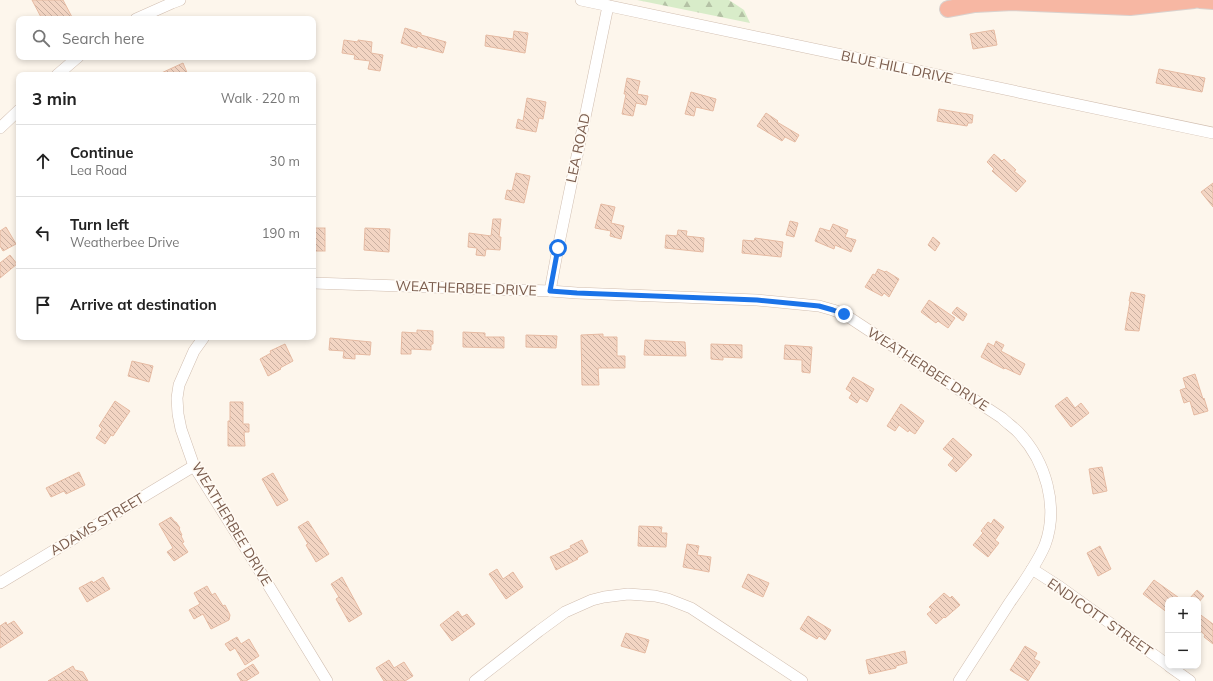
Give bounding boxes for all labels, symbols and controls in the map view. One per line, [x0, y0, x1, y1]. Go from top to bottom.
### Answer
search box [16, 16, 316, 60]
icon: search [30, 27, 52, 49]
text: Search here [62, 29, 144, 48]
street label: BLUE HILL DRIVE [839, 46, 955, 88]
text: 3 min [32, 88, 77, 109]
text: Walk · 220 m [221, 90, 300, 106]
street label: LEA ROAD [562, 112, 594, 184]
text: Continue [70, 143, 133, 162]
icon: ahead [32, 150, 54, 172]
text: 30 m [270, 153, 300, 169]
text: Lea Road [70, 162, 127, 178]
text: Turn left [70, 215, 129, 234]
icon: left [32, 222, 54, 244]
text: 190 m [262, 225, 300, 241]
text: Weatherbee Drive [70, 234, 179, 250]
route start [549, 239, 567, 257]
street label: WEATHERBEE DRIVE [395, 277, 537, 299]
icon: arrive [32, 294, 54, 316]
text: Arrive at destination [70, 295, 217, 314]
route end [835, 305, 853, 323]
street label: WEATHERBEE DRIVE [864, 323, 992, 415]
street label: WEATHERBEE DRIVE [188, 459, 276, 589]
street label: ADAMS STREET [47, 489, 148, 559]
street label: ENDICOTT STREET [1044, 574, 1157, 660]
map controls [1165, 597, 1201, 669]
button: + [1165, 597, 1201, 633]
button: − [1165, 633, 1201, 669]

